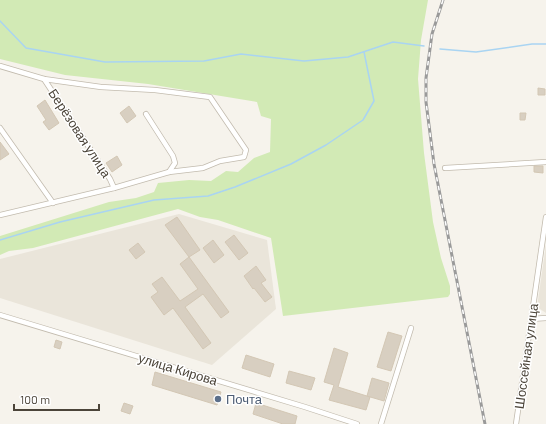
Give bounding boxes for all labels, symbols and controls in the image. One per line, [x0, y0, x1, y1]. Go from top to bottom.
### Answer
street label: Берёзовая улица [45, 86, 115, 181]
street label: Шоссейная улица [511, 301, 541, 410]
street label: улица Кирова [137, 349, 220, 389]
scale bar [14, 386, 99, 412]
place label: Почта [226, 391, 263, 407]
text: 100 m [20, 392, 50, 406]
marker: Почта [213, 394, 223, 404]

